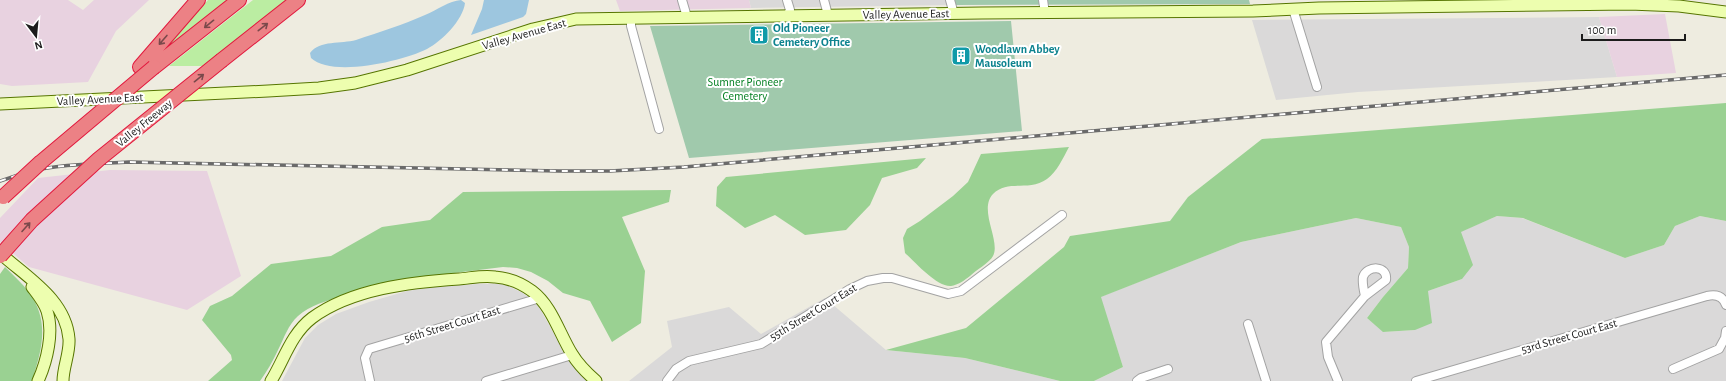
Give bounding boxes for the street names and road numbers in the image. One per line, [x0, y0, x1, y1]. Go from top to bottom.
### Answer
street label: Valley Avenue East [863, 7, 950, 22]
street label: Valley Avenue East [481, 16, 568, 53]
street label: Valley Avenue East [56, 91, 144, 108]
street label: Valley Freeway [114, 97, 175, 150]
street label: 55th Street Court East [767, 281, 859, 343]
street label: 56th Street Court East [402, 304, 502, 344]
street label: 53rd Street Court East [1520, 317, 1618, 355]

